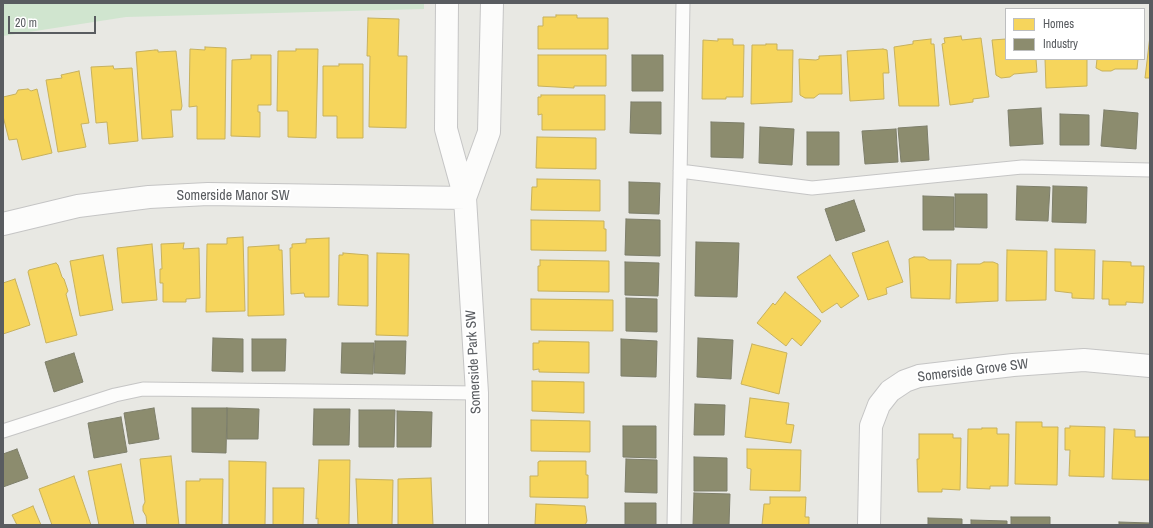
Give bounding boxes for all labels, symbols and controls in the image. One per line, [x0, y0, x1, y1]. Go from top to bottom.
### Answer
scale bar [10, 8, 98, 34]
legend [1005, 8, 1145, 60]
text: 20 m [15, 15, 37, 31]
text: Homes [1043, 16, 1074, 32]
text: Industry [1043, 36, 1078, 52]
street label: Somerside Manor SW [177, 188, 289, 204]
street label: Somerside Park SW [463, 310, 485, 414]
street label: Somerside Grove SW [917, 356, 1029, 386]

